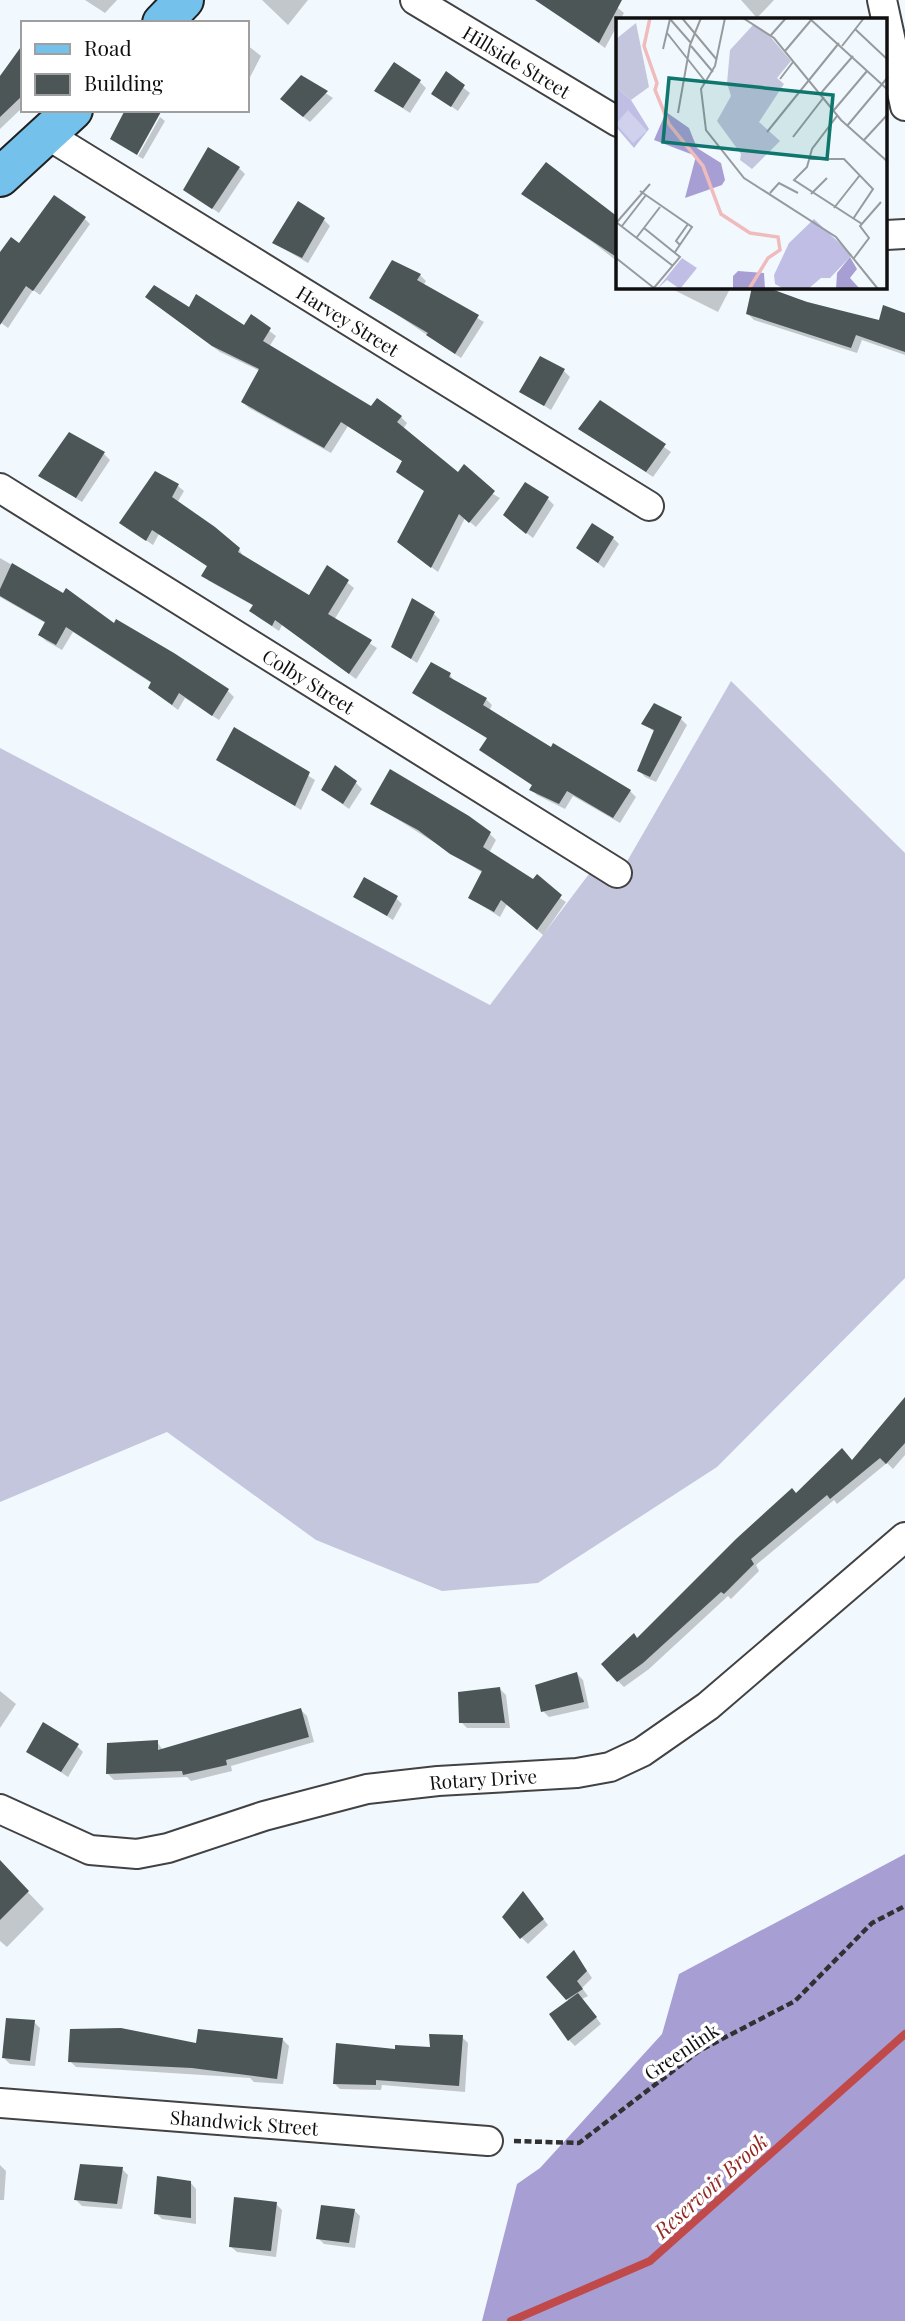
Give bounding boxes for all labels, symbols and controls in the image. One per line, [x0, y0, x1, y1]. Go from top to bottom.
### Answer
inset map [616, 18, 888, 289]
street label: Hillside Street [458, 19, 576, 104]
legend [21, 21, 248, 112]
text: Road [84, 33, 132, 61]
text: Building [84, 68, 163, 96]
street label: Harvey Street [292, 279, 404, 362]
street label: Colby Street [258, 642, 360, 719]
street label: Rotary Drive [428, 1762, 538, 1795]
street label: Greenlink [639, 2016, 724, 2085]
street label: Shandwick Street [169, 2103, 320, 2141]
water label: Reservoir Brook [646, 2126, 773, 2244]

